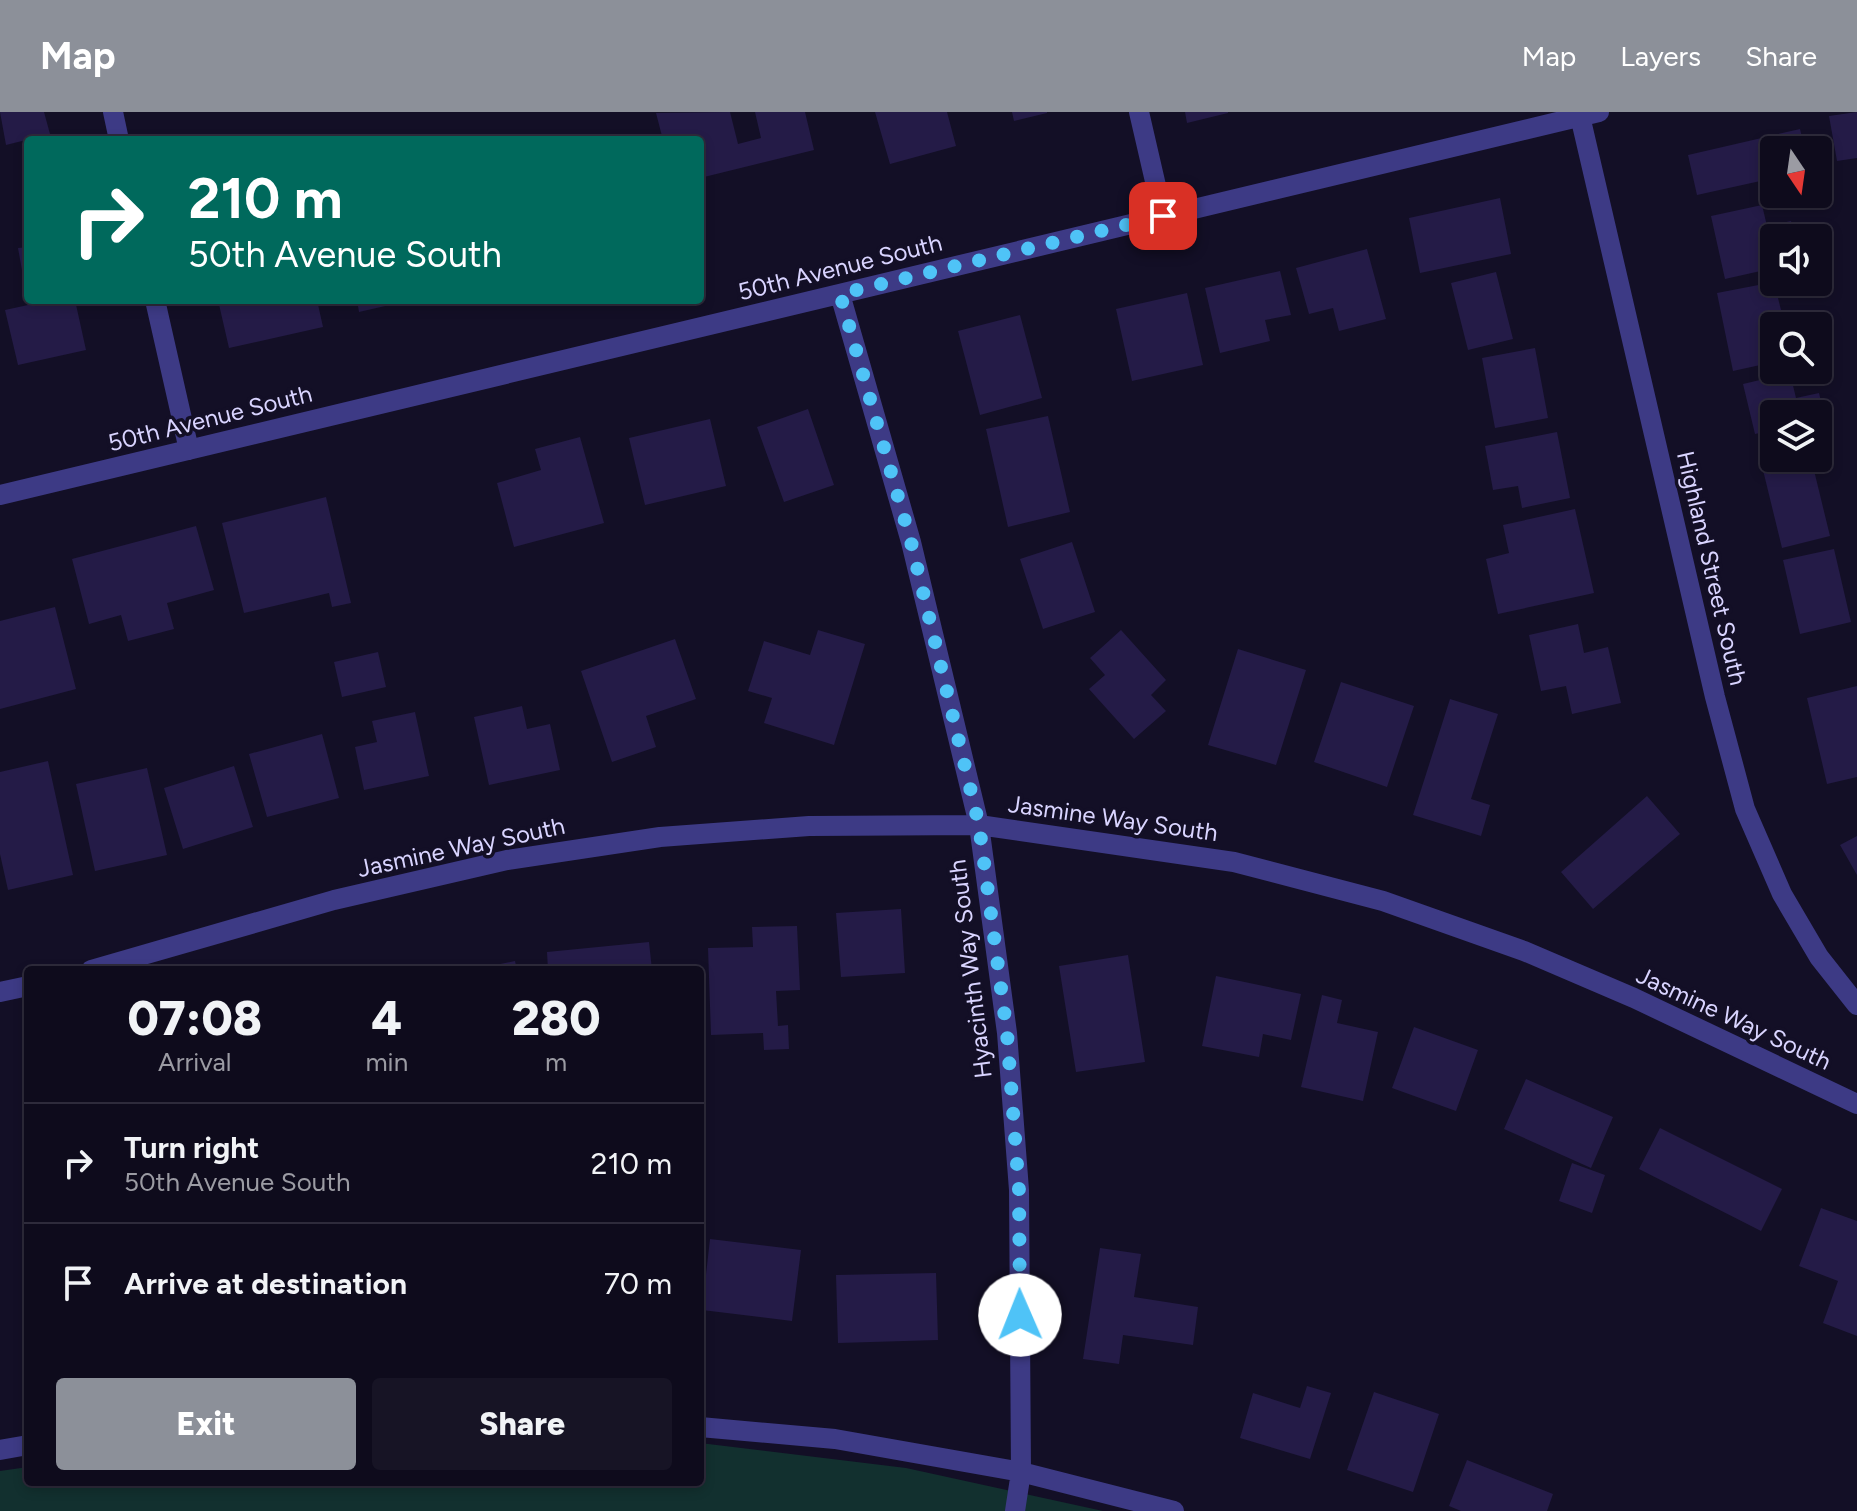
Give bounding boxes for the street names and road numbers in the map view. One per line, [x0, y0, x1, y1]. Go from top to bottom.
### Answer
street label: 50th Avenue South [735, 228, 945, 306]
street label: 50th Avenue South [105, 379, 315, 457]
street label: Highland Street South [1671, 448, 1753, 688]
street label: Jasmine Way South [1006, 789, 1220, 847]
street label: Jasmine Way South [355, 811, 567, 883]
street label: Hyacinth Way South [942, 858, 998, 1080]
street label: Jasmine Way South [1632, 960, 1836, 1076]

